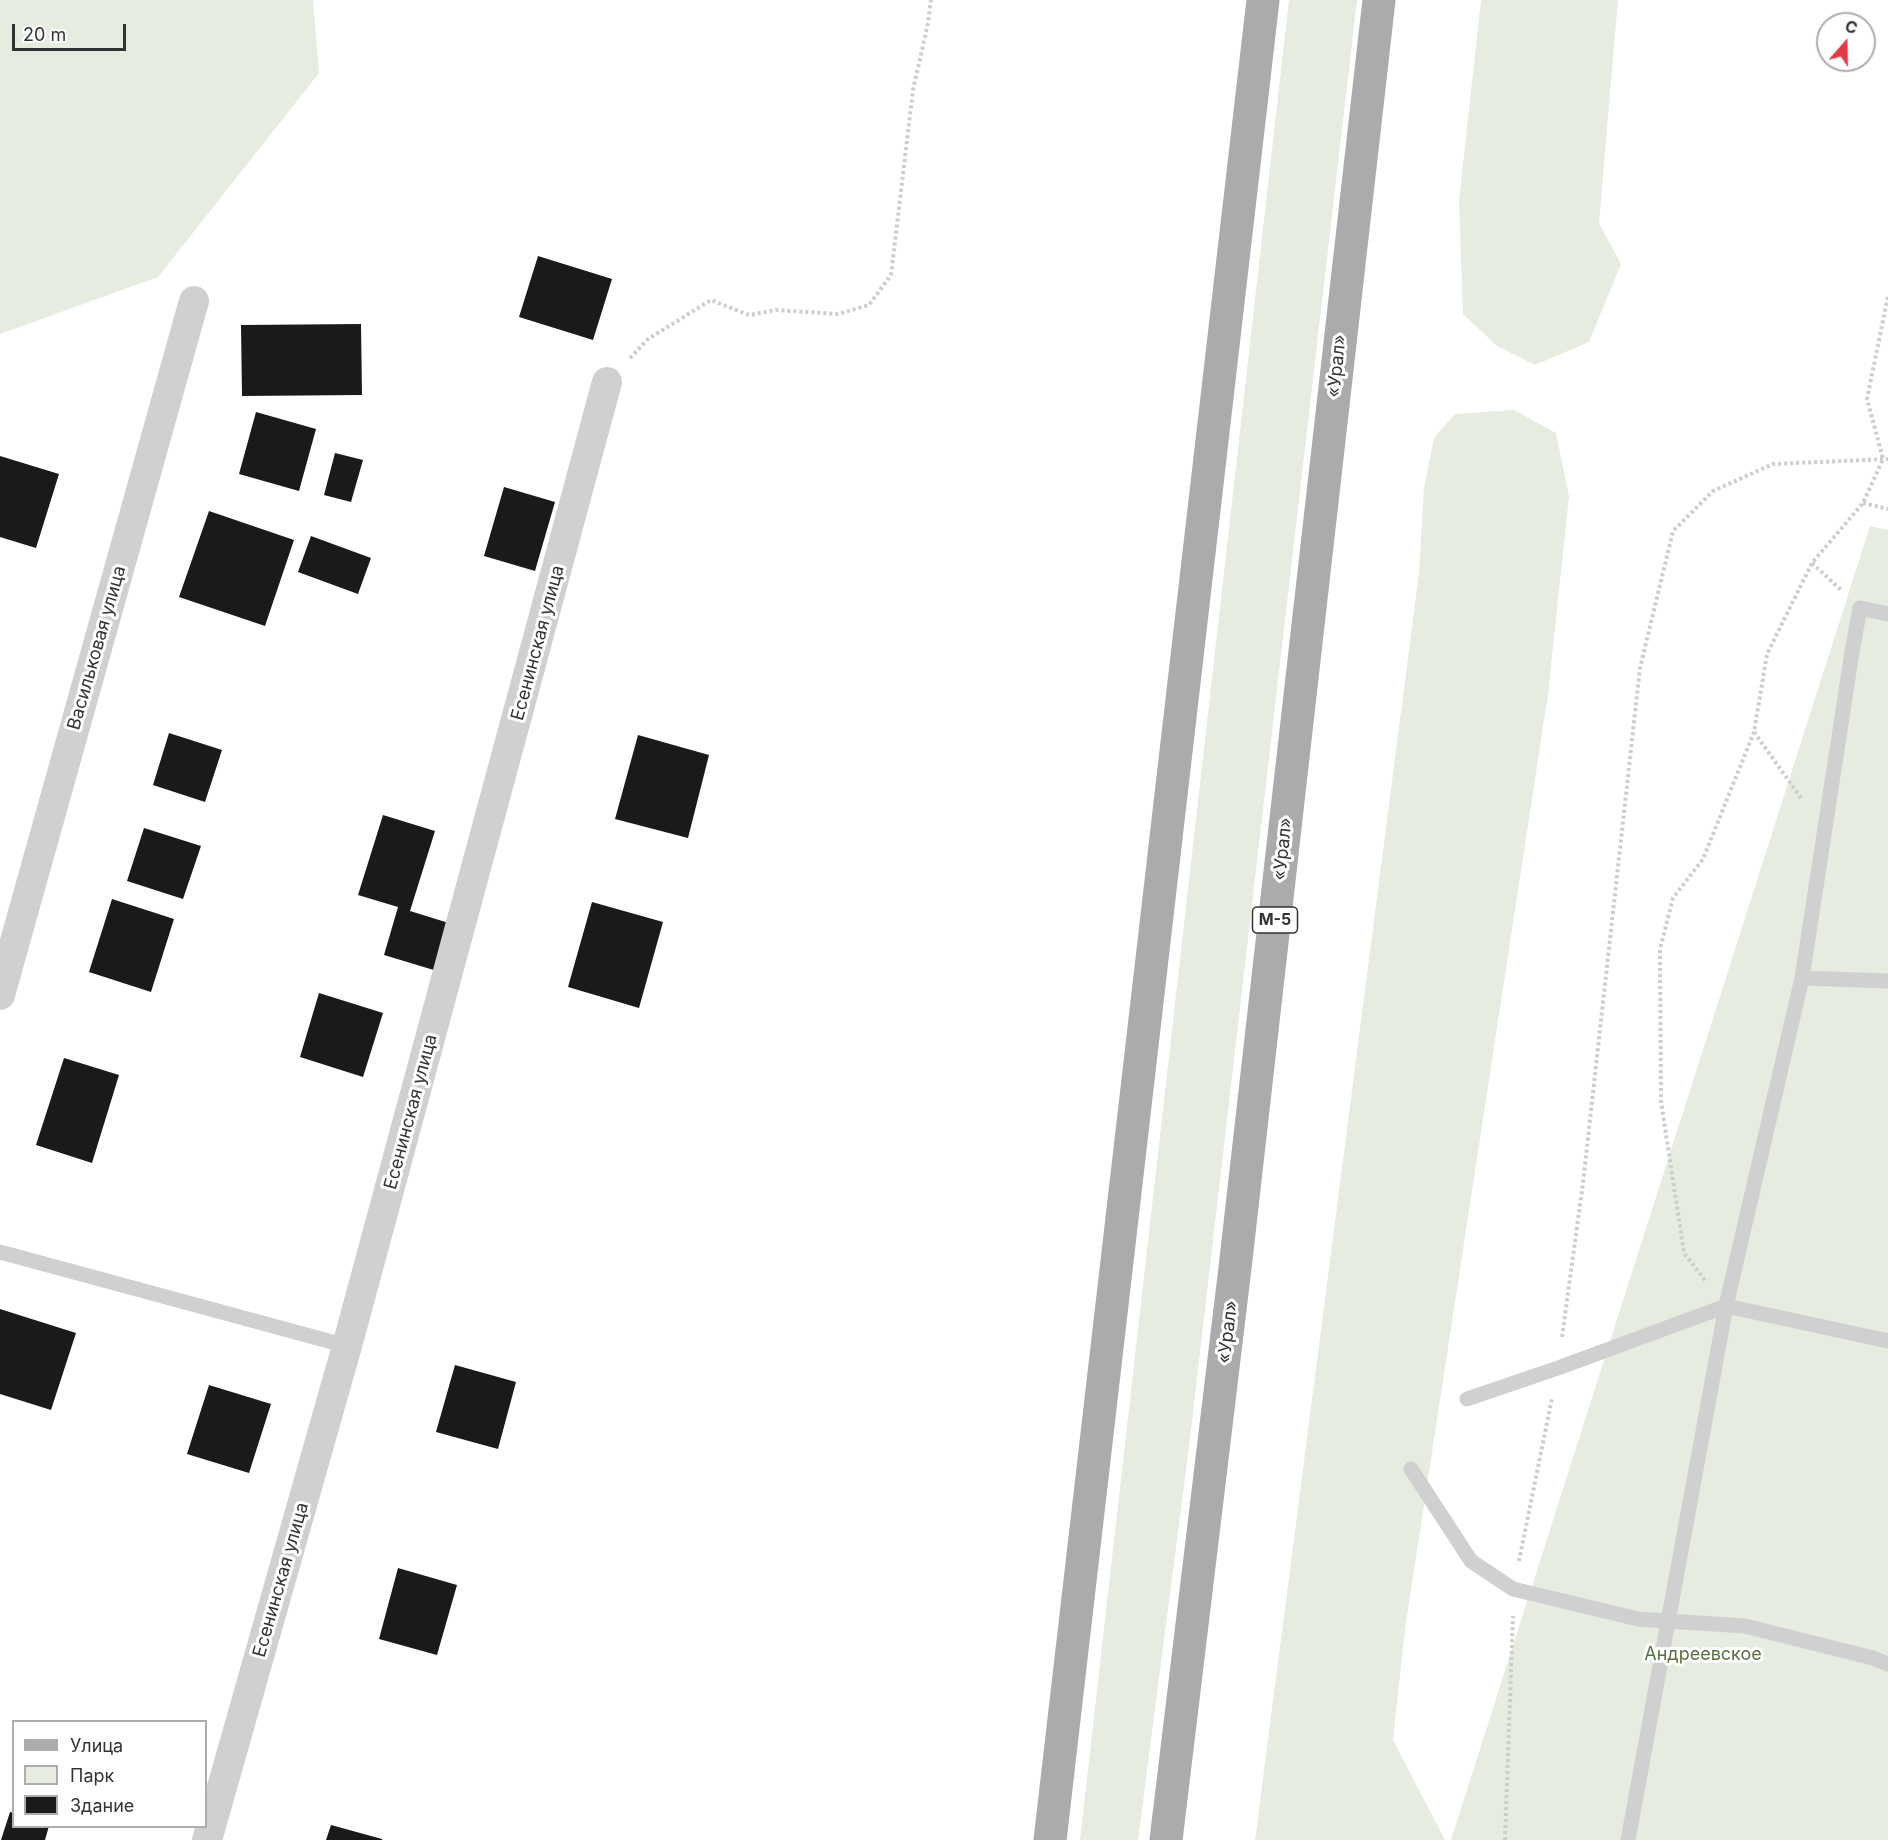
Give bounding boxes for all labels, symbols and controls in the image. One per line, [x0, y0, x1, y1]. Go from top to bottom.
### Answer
scale bar [15, 12, 129, 50]
north arrow [1816, 12, 1876, 72]
text: С [1842, 16, 1860, 38]
text: 20 m [23, 24, 66, 45]
street label: «Урал» [1323, 333, 1351, 399]
street label: Васильковая улица [63, 563, 131, 733]
street label: Есенинская улица [507, 563, 569, 723]
street label: «Урал» [1269, 816, 1297, 882]
road number: М-5 [1252, 907, 1298, 933]
street label: Есенинская улица [380, 1032, 442, 1192]
street label: «Урал» [1213, 1299, 1243, 1365]
street label: Есенинская улица [249, 1500, 313, 1660]
park label: Андреевское [1644, 1644, 1762, 1666]
legend [12, 1720, 207, 1828]
text: Улица [70, 1735, 123, 1756]
text: Парк [70, 1765, 114, 1786]
text: Здание [70, 1795, 134, 1816]

